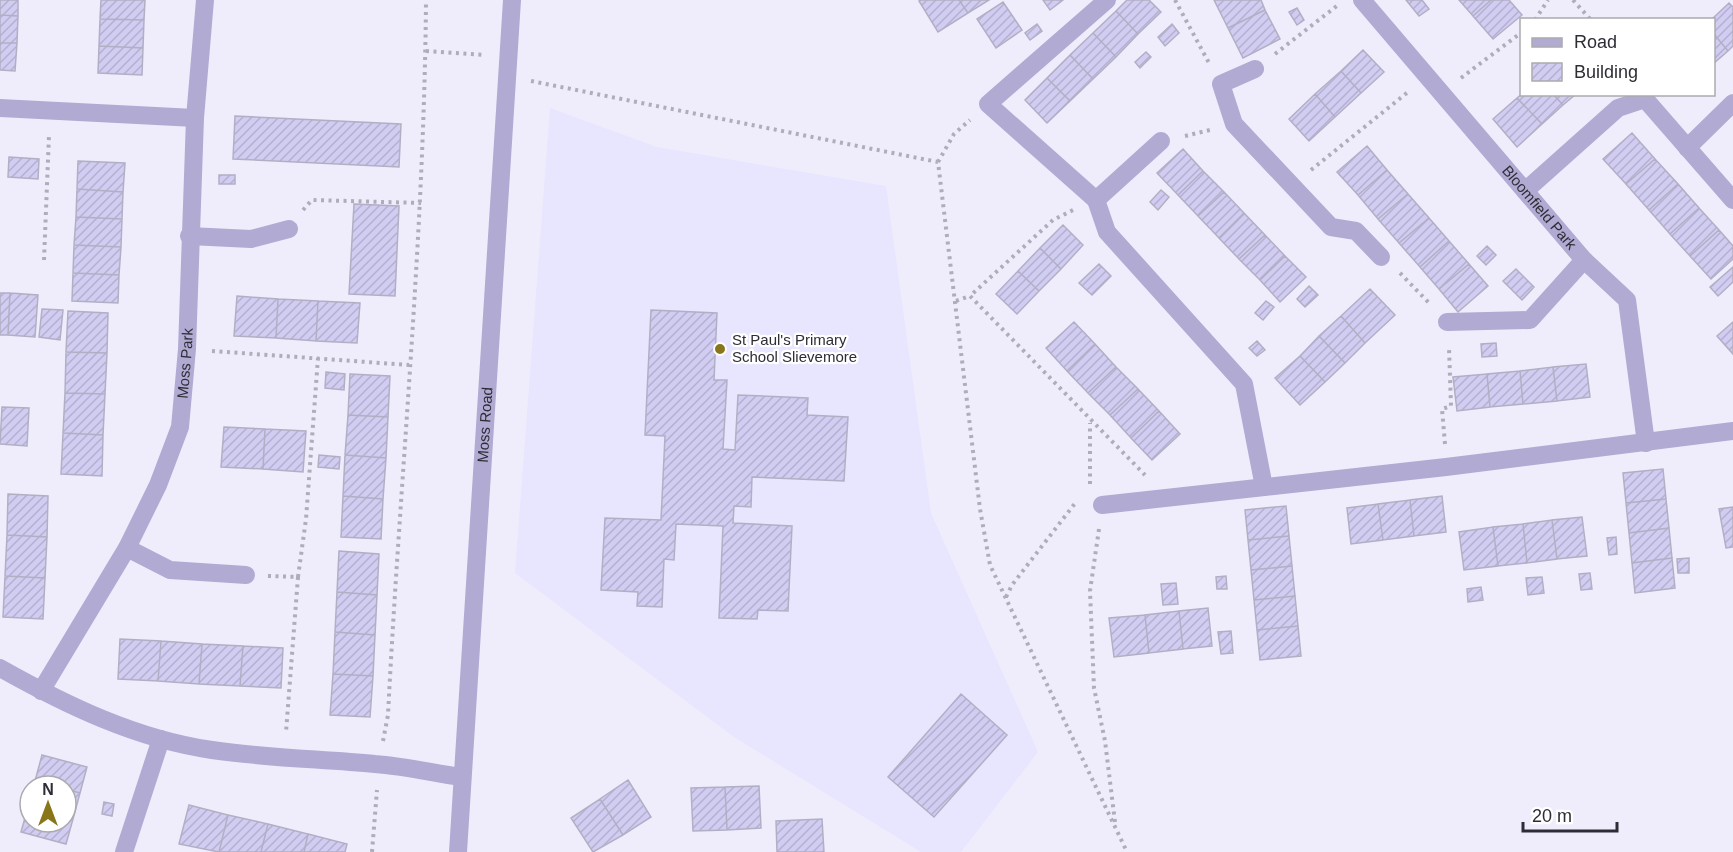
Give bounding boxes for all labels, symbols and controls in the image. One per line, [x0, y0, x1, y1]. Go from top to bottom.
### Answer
legend [1520, 18, 1715, 96]
text: Road [1574, 32, 1617, 52]
text: Building [1574, 62, 1638, 82]
street label: Bloomfield Park [1499, 162, 1581, 253]
street label: Moss Park [174, 327, 196, 399]
place label: St Paul's Primary School Slievemore [732, 331, 857, 365]
marker: St Paul's Primary School Slievemore [713, 342, 727, 356]
street label: Moss Road [474, 386, 495, 463]
north arrow [18, 774, 78, 834]
text: N [42, 781, 54, 798]
scale bar [1523, 795, 1618, 833]
text: 20 m [1532, 806, 1572, 826]

